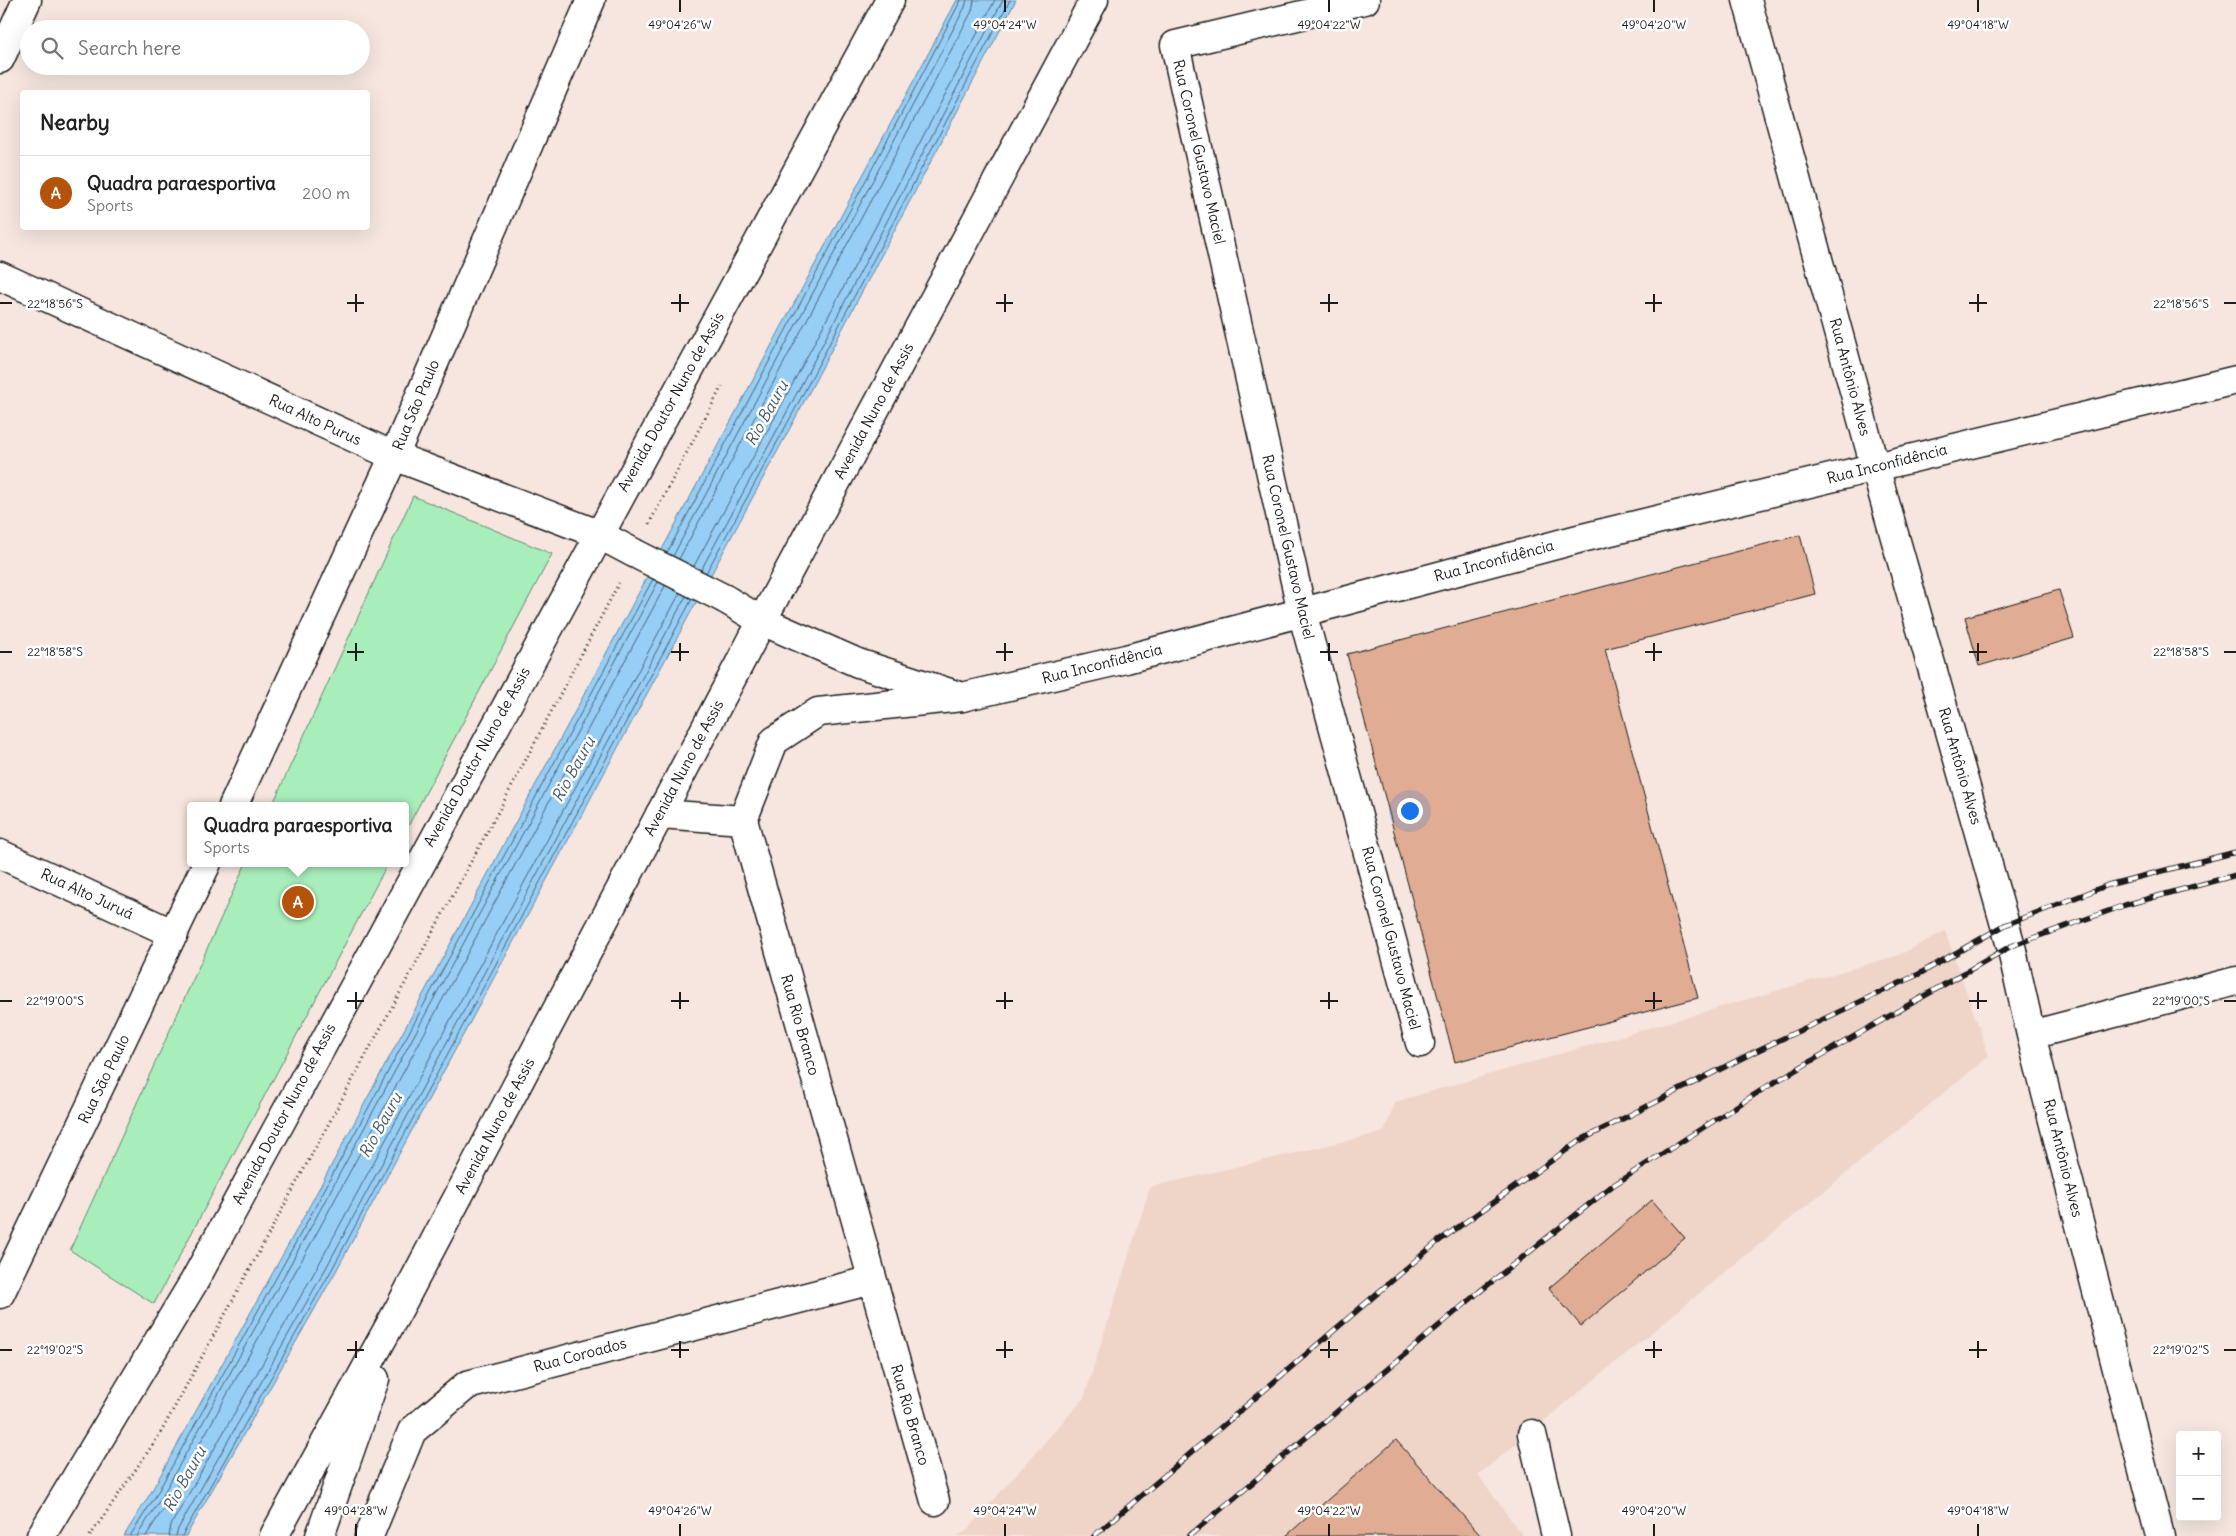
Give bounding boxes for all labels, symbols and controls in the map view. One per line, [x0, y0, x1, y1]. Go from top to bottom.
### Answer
text: 49°04'26"W [648, 17, 712, 32]
text: 49°04'24"W [973, 17, 1037, 32]
text: 49°04'22"W [1297, 17, 1361, 32]
text: 49°04'20"W [1622, 17, 1686, 32]
text: 49°04'18"W [1947, 17, 2009, 32]
search box [20, 20, 370, 75]
icon: search [38, 34, 66, 62]
text: Search here [78, 36, 181, 60]
street label: Rua Coronel Gustavo Maciel [1169, 58, 1230, 246]
text: Nearby [40, 109, 110, 136]
text: Quadra paraesportiva [87, 171, 276, 195]
text: A [51, 183, 61, 203]
text: 200 m [302, 183, 350, 203]
text: Sports [87, 195, 133, 215]
text: 22°18'56"S [27, 296, 83, 311]
text: 22°18'56"S [2153, 296, 2209, 311]
street label: Avenida Doutor Nuno de Assis [613, 308, 728, 495]
street label: Rua Antônio Alves [1826, 316, 1875, 438]
street label: Avenida Nuno de Assis [830, 339, 918, 482]
street label: Rua São Paulo [388, 357, 443, 453]
water label: Rio Bauru [740, 376, 793, 449]
street label: Rua Alto Purus [266, 390, 365, 449]
street label: Rua Inconfidência [1825, 439, 1949, 488]
street label: Rua Coronel Gustavo Maciel [1258, 453, 1319, 641]
street label: Rua Inconfidência [1432, 535, 1556, 586]
street label: Rua Inconfidência [1040, 639, 1164, 688]
text: 22°18'58"S [27, 644, 83, 659]
text: 22°18'58"S [2153, 644, 2209, 659]
street label: Avenida Doutor Nuno de Assis [419, 663, 534, 850]
street label: Avenida Nuno de Assis [640, 696, 728, 839]
street label: Rua Antônio Alves [1935, 705, 1986, 827]
water label: Rio Bauru [547, 732, 600, 805]
your location [1397, 798, 1423, 824]
popup [187, 802, 409, 867]
text: Quadra paraesportiva [204, 813, 392, 837]
text: Sports [204, 837, 250, 857]
street label: Rua Coronel Gustavo Maciel [1358, 844, 1425, 1032]
street label: Rua Alto Juruá [38, 864, 137, 923]
pin: A [282, 883, 314, 921]
street label: Rua Rio Branco [777, 972, 824, 1078]
text: 22°19'00"S [26, 993, 84, 1008]
text: 22°19'00"S [2152, 993, 2210, 1008]
street label: Avenida Doutor Nuno de Assis [228, 1020, 340, 1208]
street label: Rua São Paulo [74, 1031, 133, 1126]
street label: Avenida Nuno de Assis [451, 1054, 539, 1197]
water label: Rio Bauru [354, 1088, 407, 1161]
street label: Rua Antônio Alves [2040, 1097, 2087, 1219]
street label: Rua Coroados [531, 1333, 629, 1376]
text: 22°19'02"S [27, 1342, 84, 1357]
text: 22°19'02"S [2153, 1342, 2210, 1357]
street label: Rua Rio Branco [887, 1362, 934, 1468]
map controls [2176, 1431, 2221, 1521]
button: + [2176, 1431, 2221, 1476]
water label: Rio Bauru [158, 1442, 211, 1515]
button: − [2176, 1476, 2221, 1521]
text: 49°04'28"W [324, 1503, 388, 1518]
text: 49°04'26"W [648, 1503, 712, 1518]
text: 49°04'24"W [973, 1503, 1037, 1518]
text: 49°04'22"W [1297, 1503, 1361, 1518]
text: 49°04'20"W [1622, 1503, 1686, 1518]
text: 49°04'18"W [1947, 1503, 2009, 1518]

